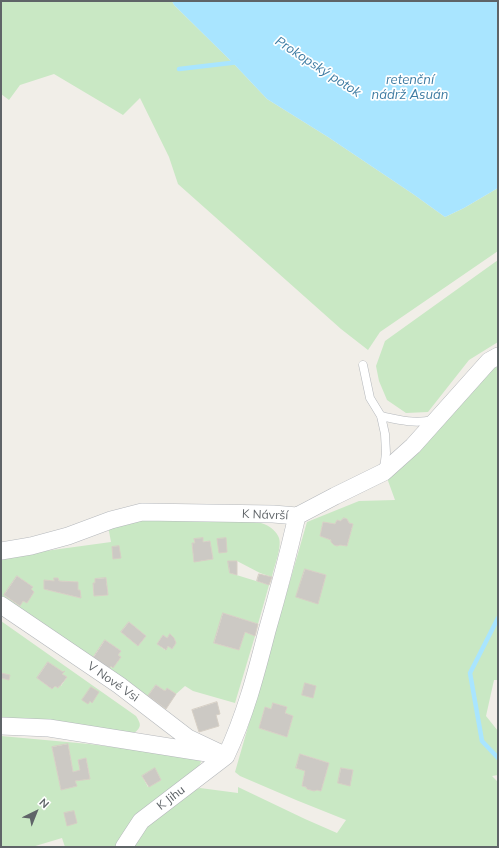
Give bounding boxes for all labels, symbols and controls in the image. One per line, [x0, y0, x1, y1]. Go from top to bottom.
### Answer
water label: Prokopský potok [272, 33, 364, 101]
water label: retenční nádrž Asuán [372, 72, 448, 103]
street label: K Návrší [242, 507, 288, 523]
street label: V Nové Vsi [84, 659, 142, 705]
street label: K Jihu [154, 783, 188, 813]
north arrow [16, 792, 56, 832]
text: N [36, 795, 52, 811]

